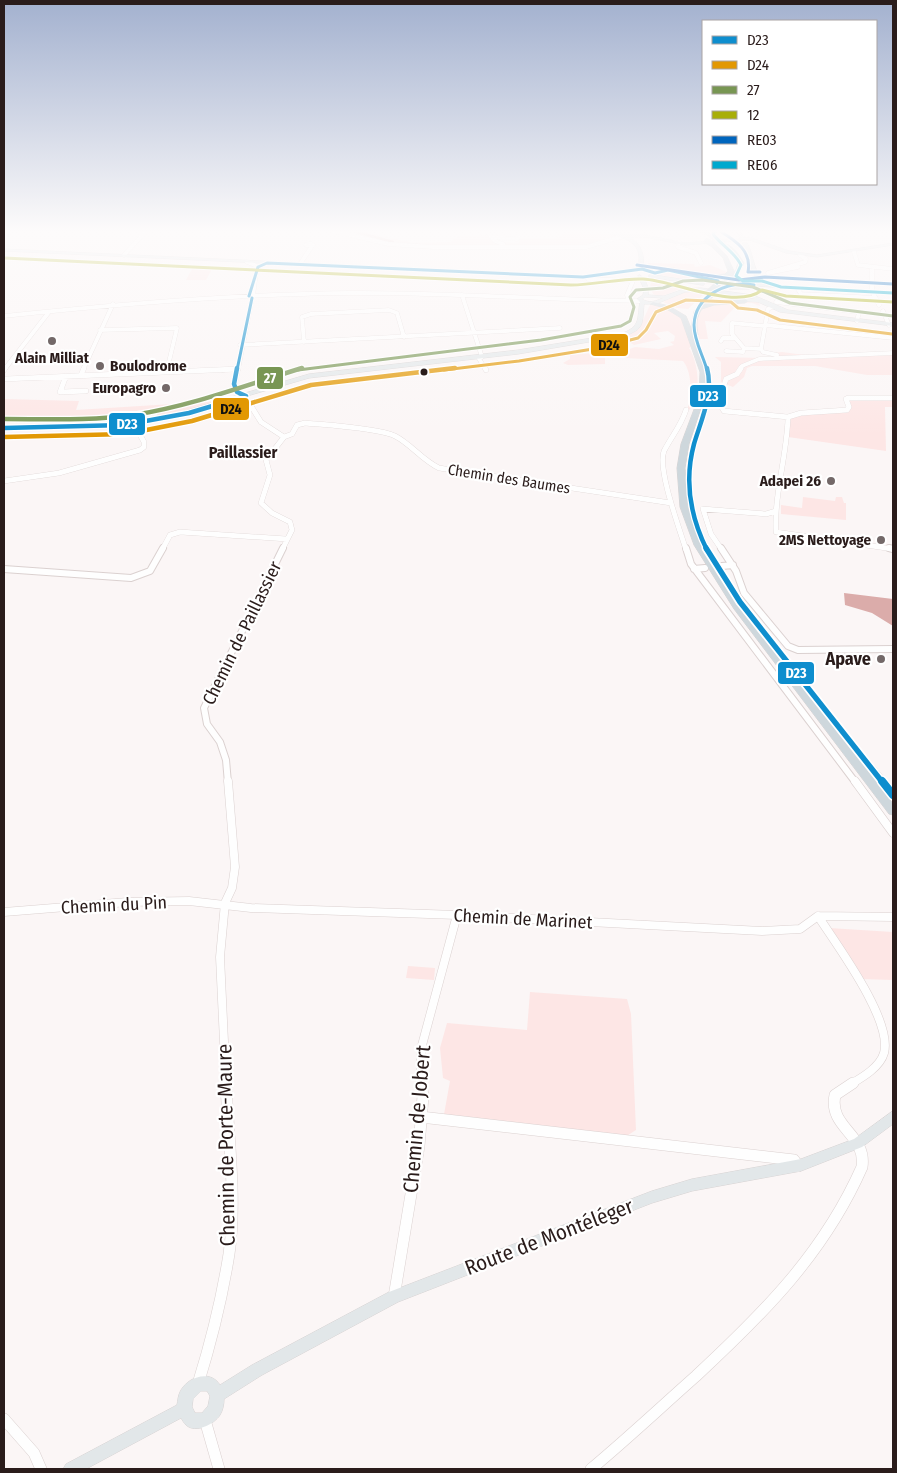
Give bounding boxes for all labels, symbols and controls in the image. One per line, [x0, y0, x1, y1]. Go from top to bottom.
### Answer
legend [702, 20, 877, 185]
text: D23 [747, 31, 769, 49]
text: D24 [747, 56, 769, 74]
text: 27 [747, 81, 760, 99]
text: 12 [747, 106, 760, 124]
text: RE03 [747, 131, 777, 149]
text: RE06 [747, 156, 777, 174]
line badge: D24 [590, 333, 629, 357]
marker: Alain Milliat [46, 335, 58, 347]
text: D24 [598, 337, 620, 354]
place label: Alain Milliat [14, 349, 90, 367]
place label: Boulodrome [110, 357, 187, 375]
marker: Boulodrome [94, 360, 106, 372]
line badge: 27 [256, 366, 284, 390]
unlabelled marker [419, 367, 429, 377]
text: 27 [263, 370, 276, 387]
place label: Europagro [92, 379, 156, 397]
marker: Europagro [160, 382, 172, 394]
line badge: D23 [689, 384, 727, 408]
text: D23 [697, 388, 719, 405]
line badge: D24 [212, 397, 250, 421]
text: D24 [220, 401, 242, 418]
line badge: D23 [108, 412, 146, 436]
text: D23 [116, 416, 138, 433]
district label: Paillassier [209, 443, 277, 462]
street label: Chemin des Baumes [447, 460, 571, 498]
place label: Adapei 26 [759, 472, 821, 490]
marker: Adapei 26 [825, 475, 837, 487]
place label: 2MS Nettoyage [778, 531, 871, 549]
marker: 2MS Nettoyage [875, 534, 887, 546]
street label: Chemin de Paillassier [198, 557, 287, 708]
place label: Apave [824, 648, 871, 670]
marker: Apave [875, 653, 887, 665]
line badge: D23 [777, 661, 815, 685]
text: D23 [785, 665, 807, 682]
street label: Chemin du Pin [60, 891, 168, 919]
street label: Chemin de Marinet [453, 904, 593, 934]
street label: Chemin de Porte-Maure [211, 1043, 241, 1247]
street label: Chemin de Jobert [398, 1044, 436, 1194]
street label: Route de Montéléger [461, 1193, 638, 1281]

